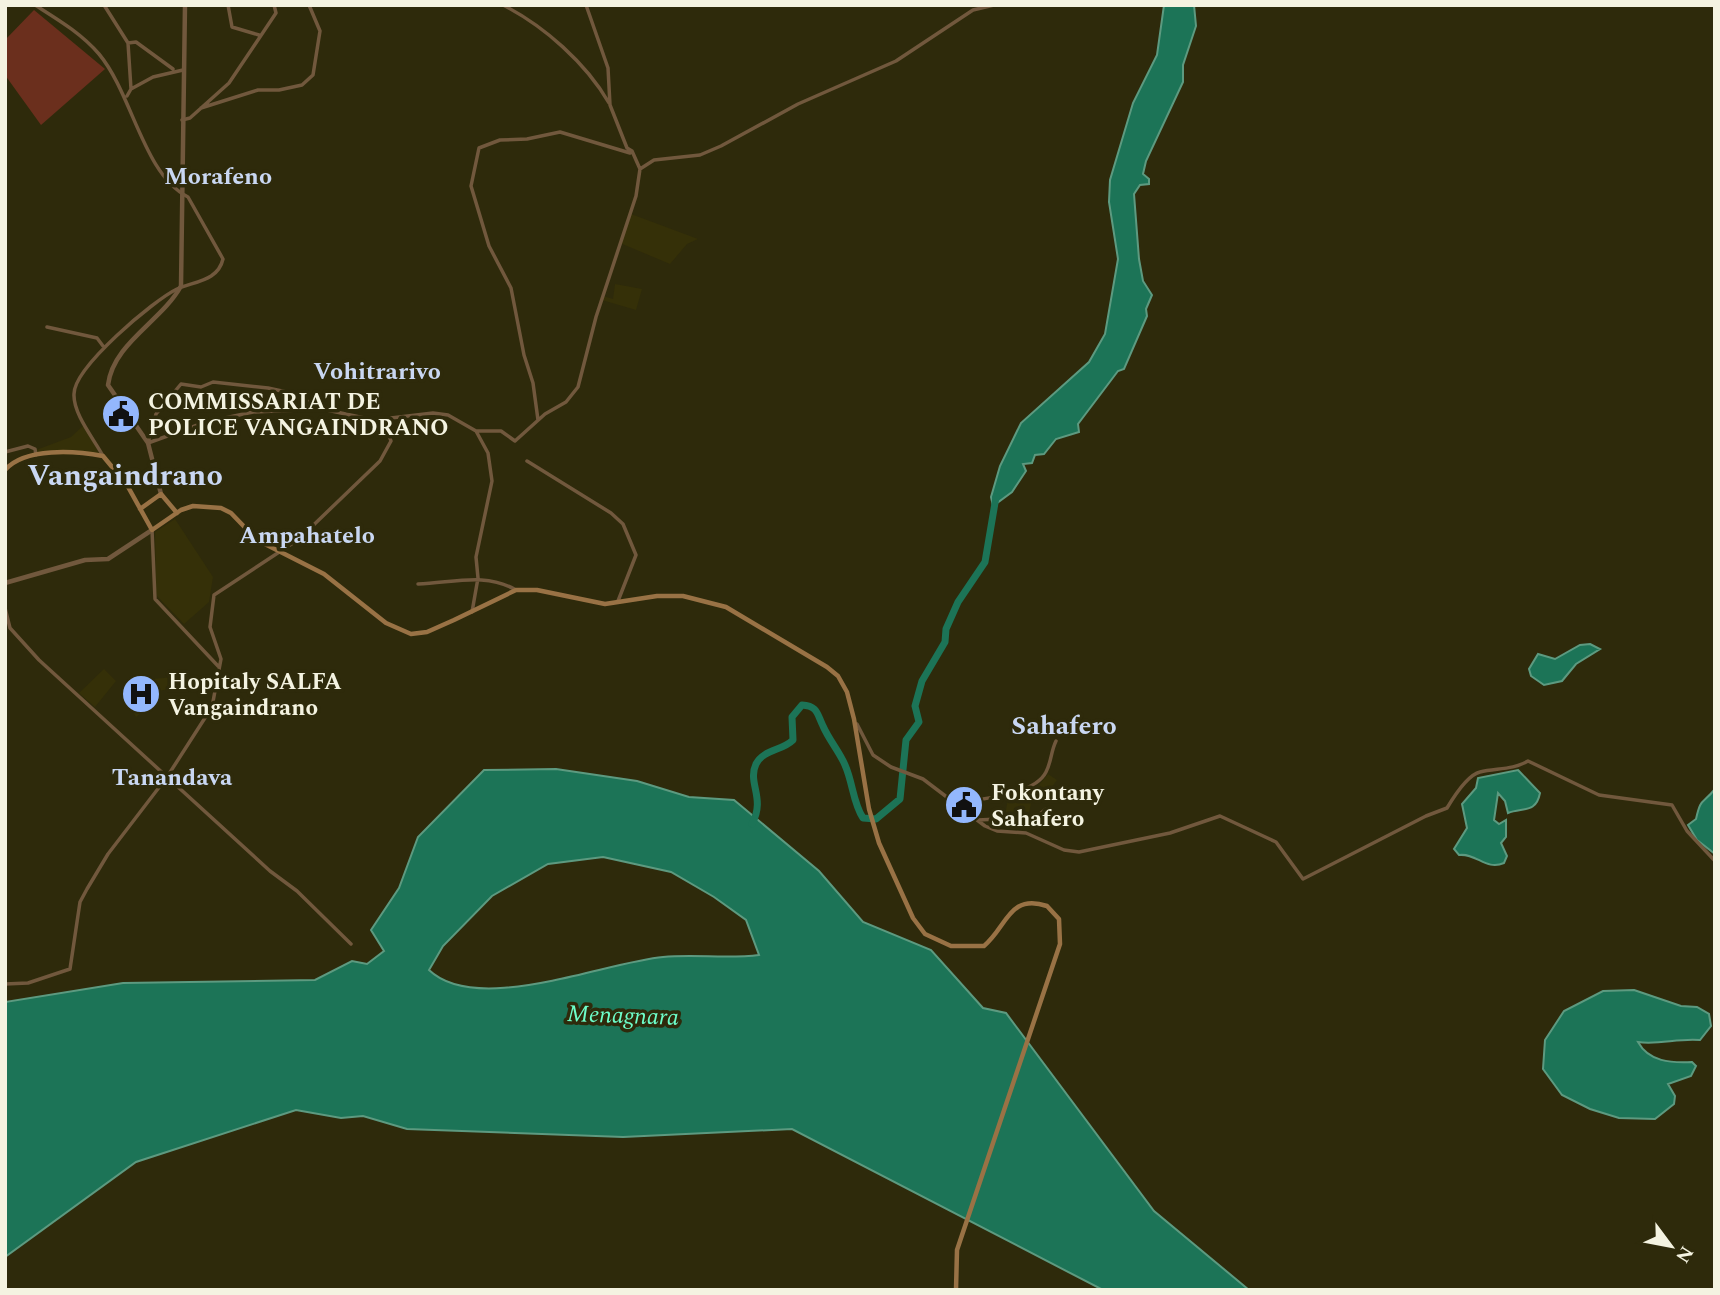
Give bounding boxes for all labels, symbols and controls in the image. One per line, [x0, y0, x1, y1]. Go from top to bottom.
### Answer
district label: Morafeno [164, 159, 272, 195]
district label: Vohitrarivo [313, 354, 441, 390]
place label: COMMISSARIAT DE POLICE VANGAINDRANO [148, 385, 448, 446]
public building icon: COMMISSARIAT DE POLICE VANGAINDRANO [100, 393, 142, 435]
district label: Vangaindrano [27, 453, 223, 499]
district label: Ampahatelo [239, 518, 375, 554]
place label: Hopitaly SALFA Vangaindrano [168, 665, 342, 726]
hospital icon: Hopitaly SALFA Vangaindrano [120, 673, 162, 715]
district label: Sahafero [1011, 706, 1117, 746]
district label: Tanandava [112, 760, 233, 796]
place label: Fokontany Sahafero [991, 776, 1105, 837]
public building icon: Fokontany Sahafero [943, 784, 985, 826]
water label: Menagnara [566, 996, 680, 1036]
north arrow [1636, 1211, 1706, 1281]
text: N [1668, 1240, 1701, 1268]

